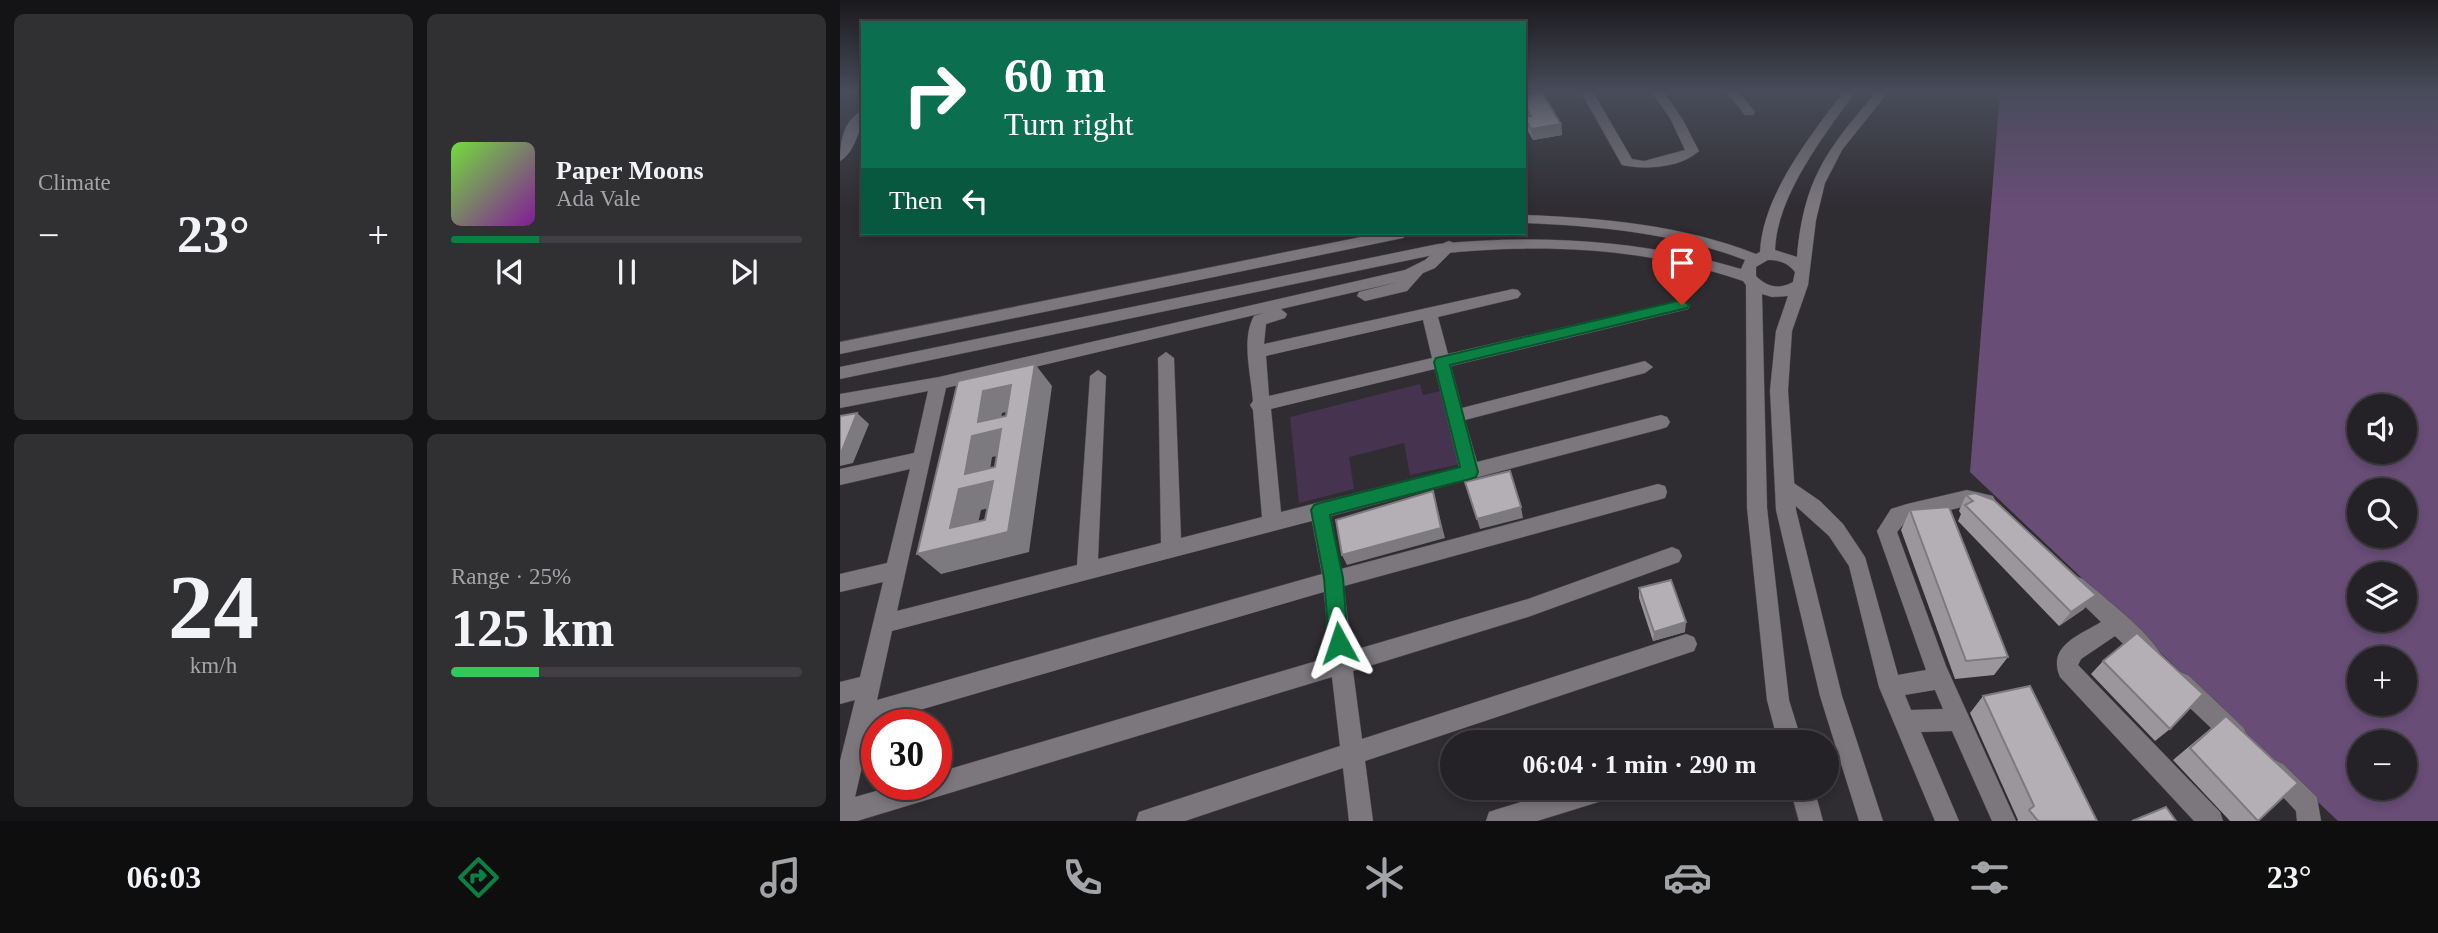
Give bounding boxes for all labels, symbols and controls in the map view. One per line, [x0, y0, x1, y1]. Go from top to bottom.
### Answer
text: 60 m [1004, 48, 1106, 103]
icon: right [889, 49, 980, 140]
text: Turn right [1004, 106, 1134, 142]
text: Paper Moons [556, 156, 704, 185]
text: Climate [38, 170, 111, 195]
icon: left [956, 182, 994, 220]
text: Ada Vale [556, 186, 641, 211]
text: Then [889, 186, 942, 215]
text: 23° [177, 206, 250, 263]
text: − [38, 214, 59, 256]
text: + [368, 214, 389, 256]
pin [1652, 233, 1712, 305]
icon: arrive [1663, 244, 1701, 282]
icon: previous [491, 253, 529, 291]
icon: pause [608, 253, 646, 291]
icon: next [725, 253, 763, 291]
map controls [2347, 394, 2417, 800]
button: sound [2347, 394, 2417, 464]
button: search [2347, 478, 2417, 548]
text: 24 [168, 557, 259, 658]
button: layers [2347, 562, 2417, 632]
text: Range · 25% [451, 564, 571, 589]
text: 125 km [451, 600, 614, 657]
position arrow [1302, 606, 1376, 680]
button: + [2347, 646, 2417, 716]
text: km/h [190, 653, 237, 678]
speed limit sign: 30 [861, 709, 952, 800]
button: − [2347, 730, 2417, 800]
text: 06:04 · 1 min · 290 m [1523, 750, 1757, 779]
icon: directions [454, 853, 503, 902]
icon: music [756, 853, 805, 902]
icon: phone [1058, 853, 1107, 902]
icon: climate [1360, 853, 1409, 902]
icon: car [1663, 853, 1712, 902]
icon: filters [1965, 853, 2014, 902]
text: 06:03 [127, 859, 201, 895]
text: 23° [2267, 859, 2311, 895]

